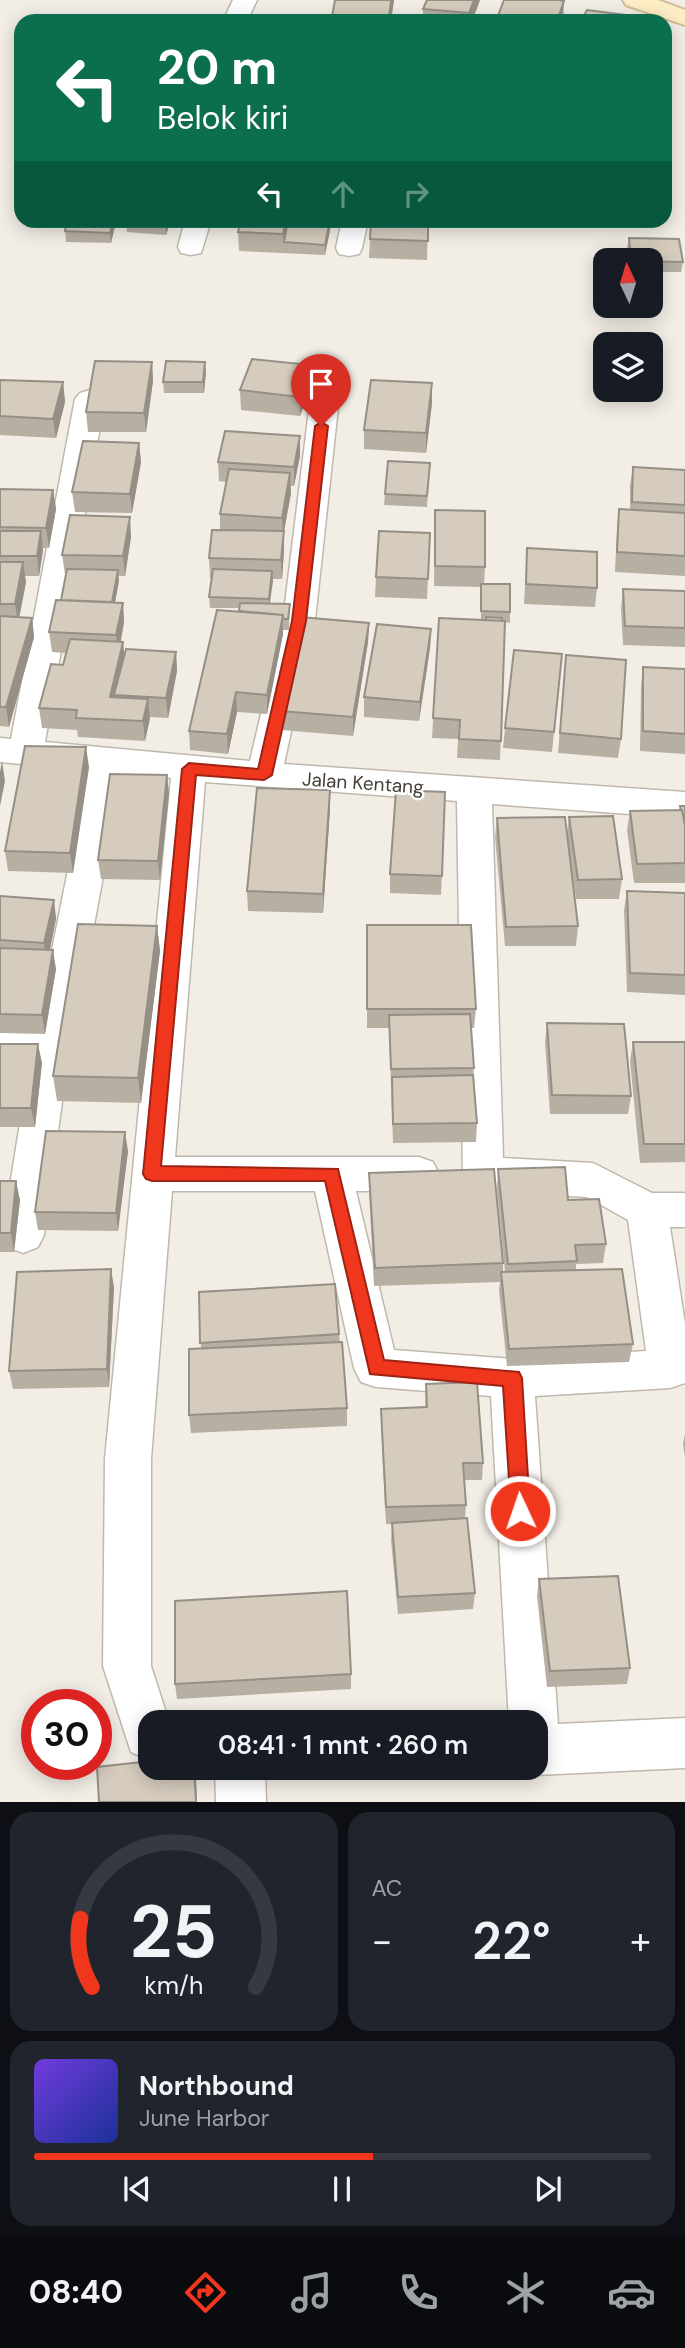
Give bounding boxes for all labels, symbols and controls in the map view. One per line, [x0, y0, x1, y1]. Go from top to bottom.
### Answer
text: 20 m [157, 35, 277, 99]
icon: left [42, 42, 133, 133]
text: Belok kiri [157, 97, 289, 139]
icon: left [251, 175, 289, 213]
icon: ahead [324, 175, 362, 213]
icon: right [397, 175, 435, 213]
north arrow [593, 248, 663, 318]
map controls [593, 248, 663, 402]
button: layers [593, 332, 663, 402]
pin [291, 354, 351, 426]
icon: arrive [302, 365, 340, 403]
street label: Jalan Kentang [301, 766, 425, 800]
position arrow [483, 1474, 557, 1548]
speed limit sign: 30 [21, 1689, 112, 1780]
text: 08:41 · 1 mnt · 260 m [218, 1728, 468, 1762]
text: AC [372, 1873, 402, 1903]
text: 25 [130, 1886, 217, 1981]
text: 22° [472, 1907, 551, 1975]
text: − [372, 1916, 392, 1966]
text: + [630, 1916, 651, 1966]
text: km/h [144, 1969, 203, 2002]
text: Northbound [139, 2069, 294, 2103]
text: June Harbor [139, 2103, 269, 2133]
icon: previous [118, 2170, 156, 2208]
icon: pause [323, 2170, 361, 2208]
icon: next [529, 2170, 567, 2208]
icon: directions [181, 2268, 230, 2317]
icon: music [287, 2268, 336, 2317]
icon: phone [394, 2268, 443, 2317]
icon: climate [501, 2268, 550, 2317]
icon: car [607, 2268, 656, 2317]
text: 08:40 [29, 2271, 123, 2313]

